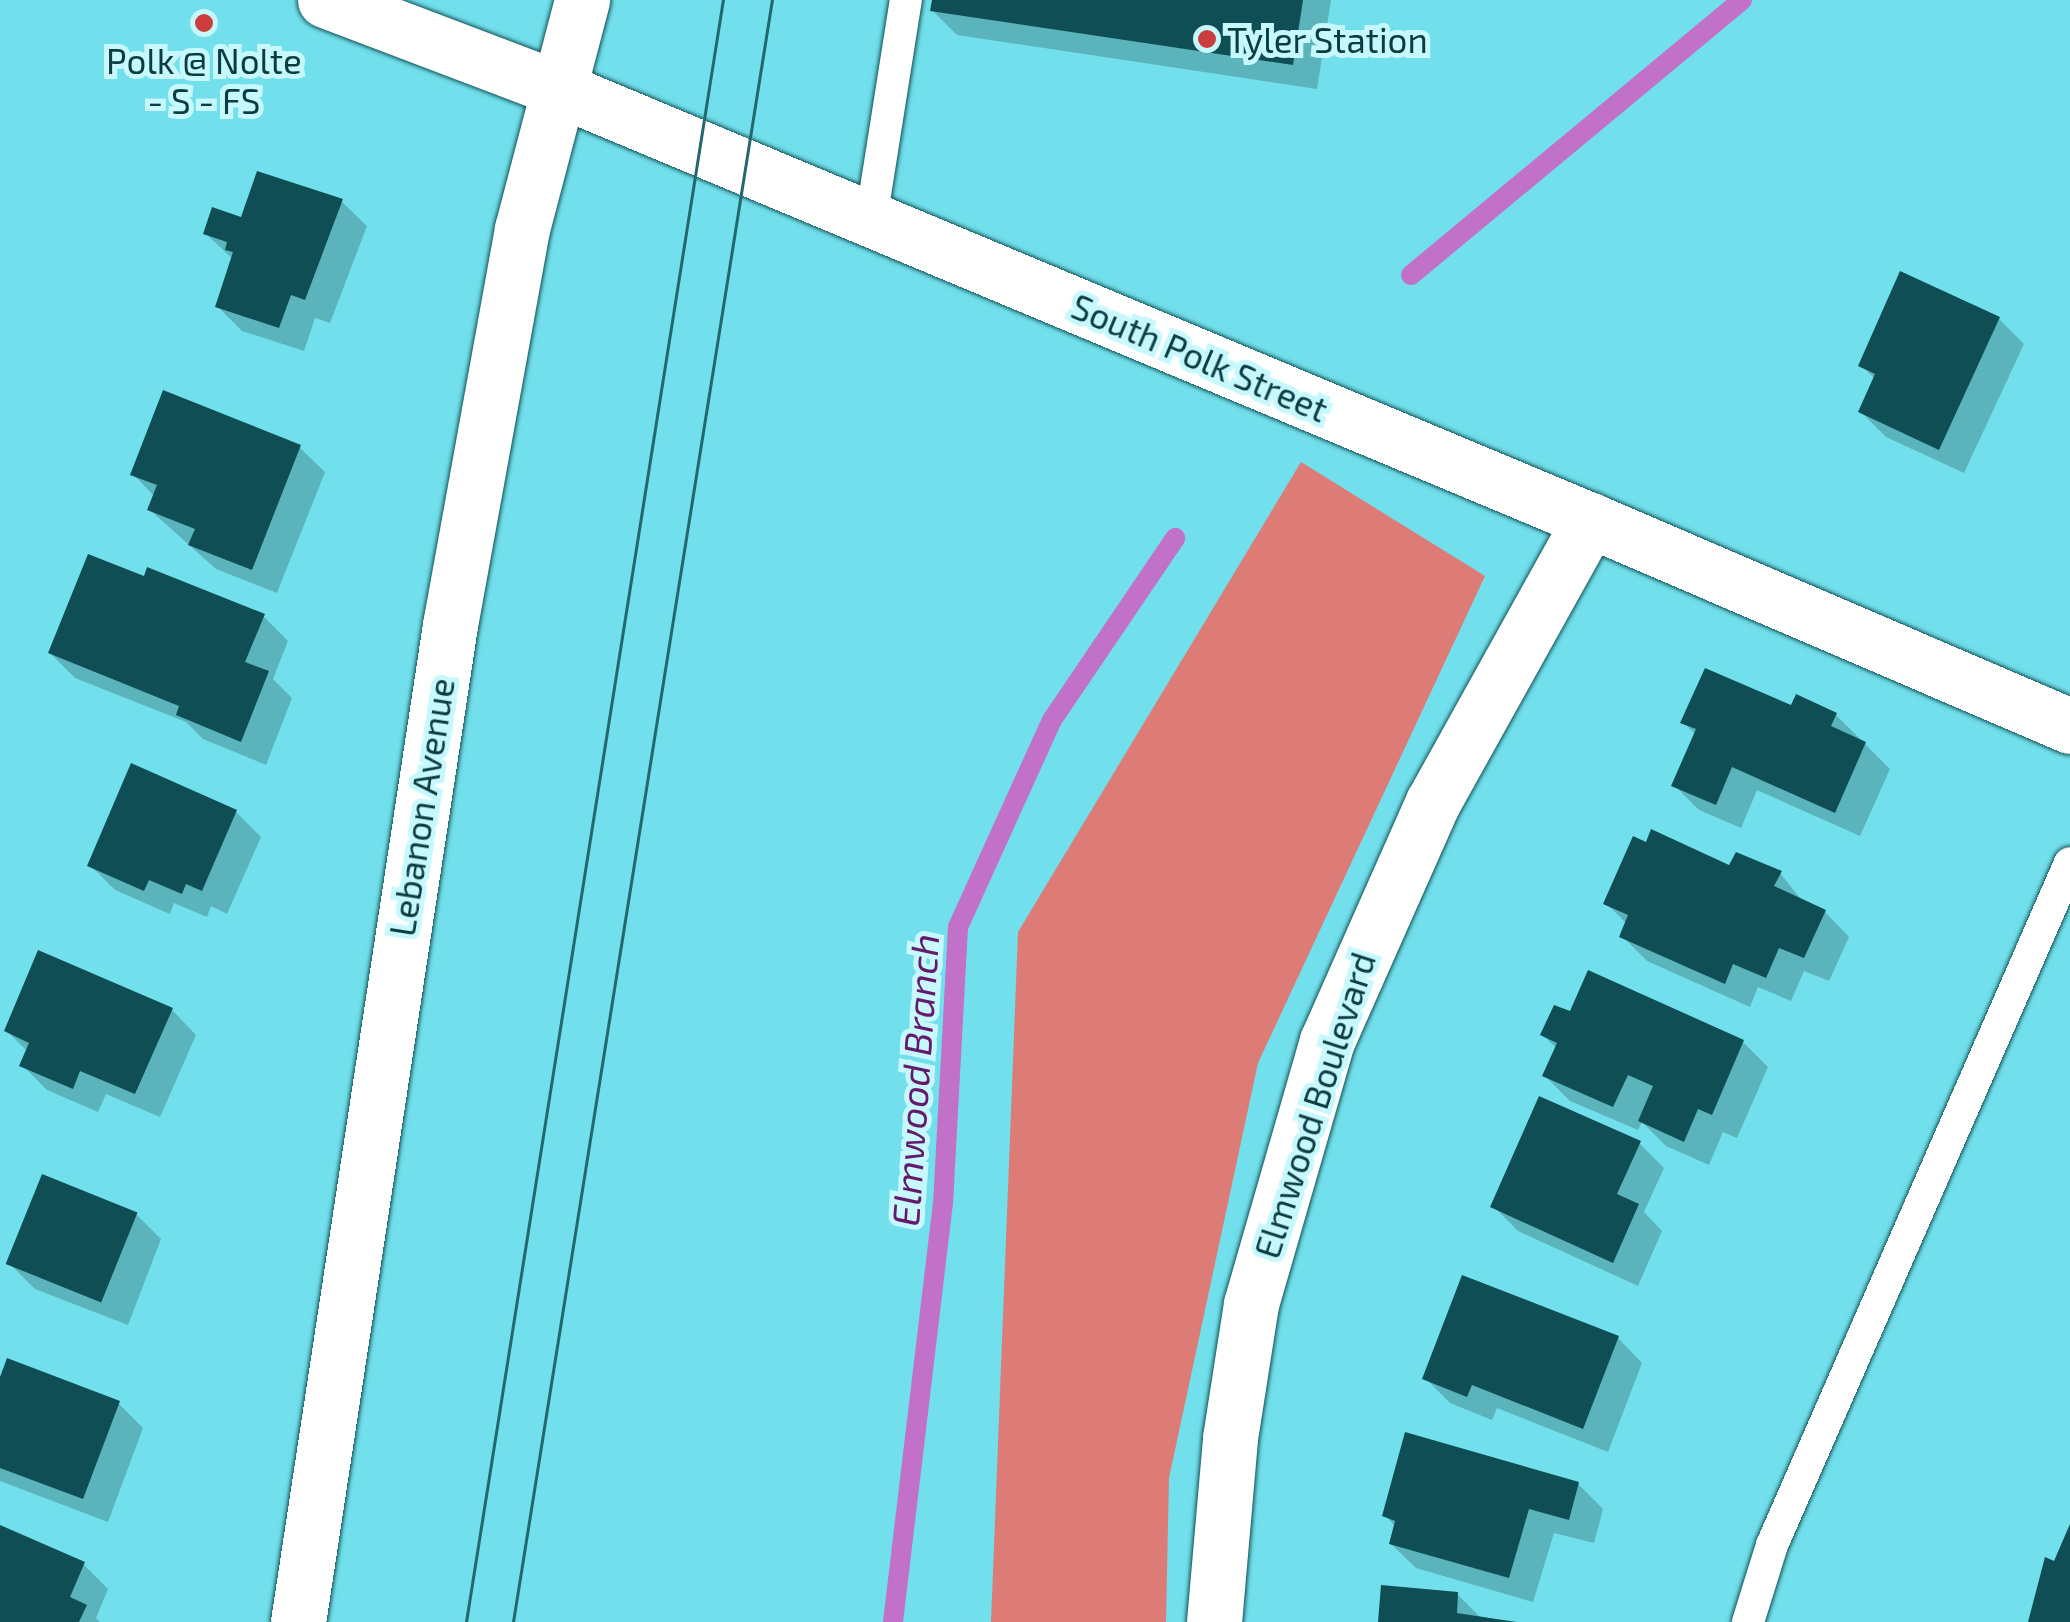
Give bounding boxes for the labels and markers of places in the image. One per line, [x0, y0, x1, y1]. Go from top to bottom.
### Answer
marker: Polk @ Nolte - S - FS [193, 12, 215, 34]
place label: Tyler Station [1227, 18, 1429, 60]
marker: Tyler Station [1196, 28, 1218, 50]
place label: Polk @ Nolte - S - FS [106, 39, 302, 121]

